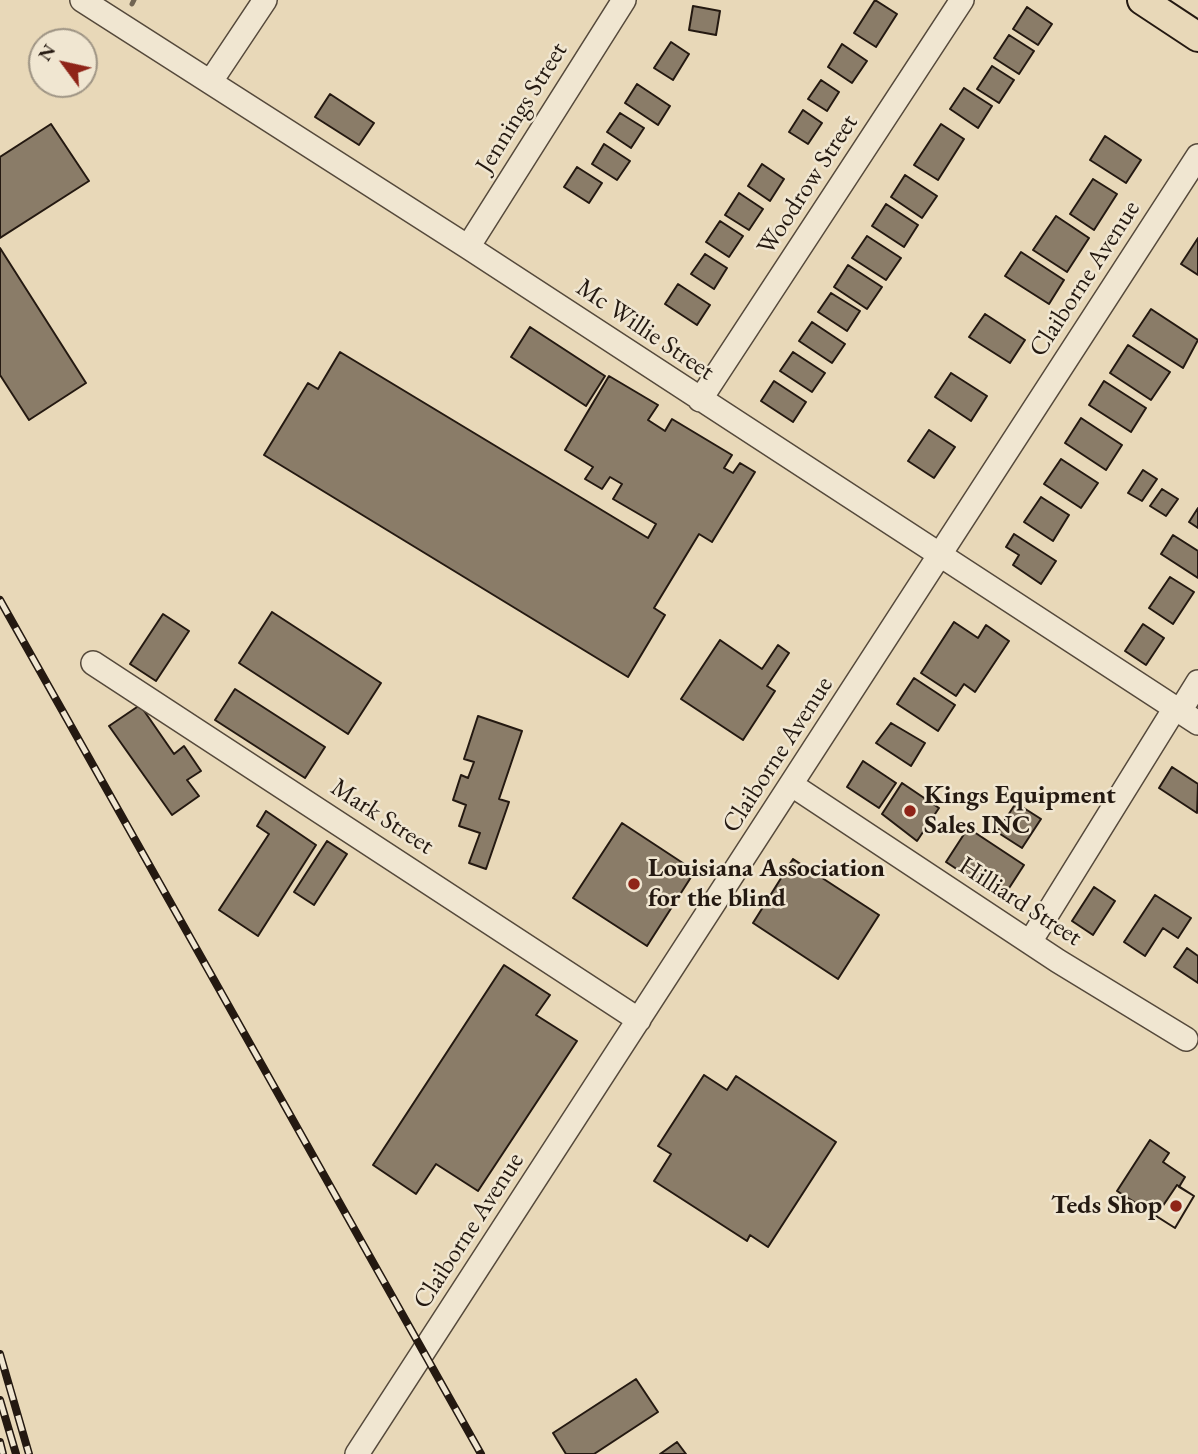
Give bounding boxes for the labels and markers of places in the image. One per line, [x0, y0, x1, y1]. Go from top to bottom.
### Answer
place label: Kings Equipment Sales INC [924, 780, 1116, 842]
marker: Kings Equipment Sales INC [902, 803, 918, 819]
place label: Louisiana Association for the blind [648, 853, 885, 914]
marker: Louisiana Association for the blind [626, 876, 642, 892]
place label: Teds Shop [1051, 1190, 1162, 1222]
marker: Teds Shop [1168, 1198, 1184, 1214]

